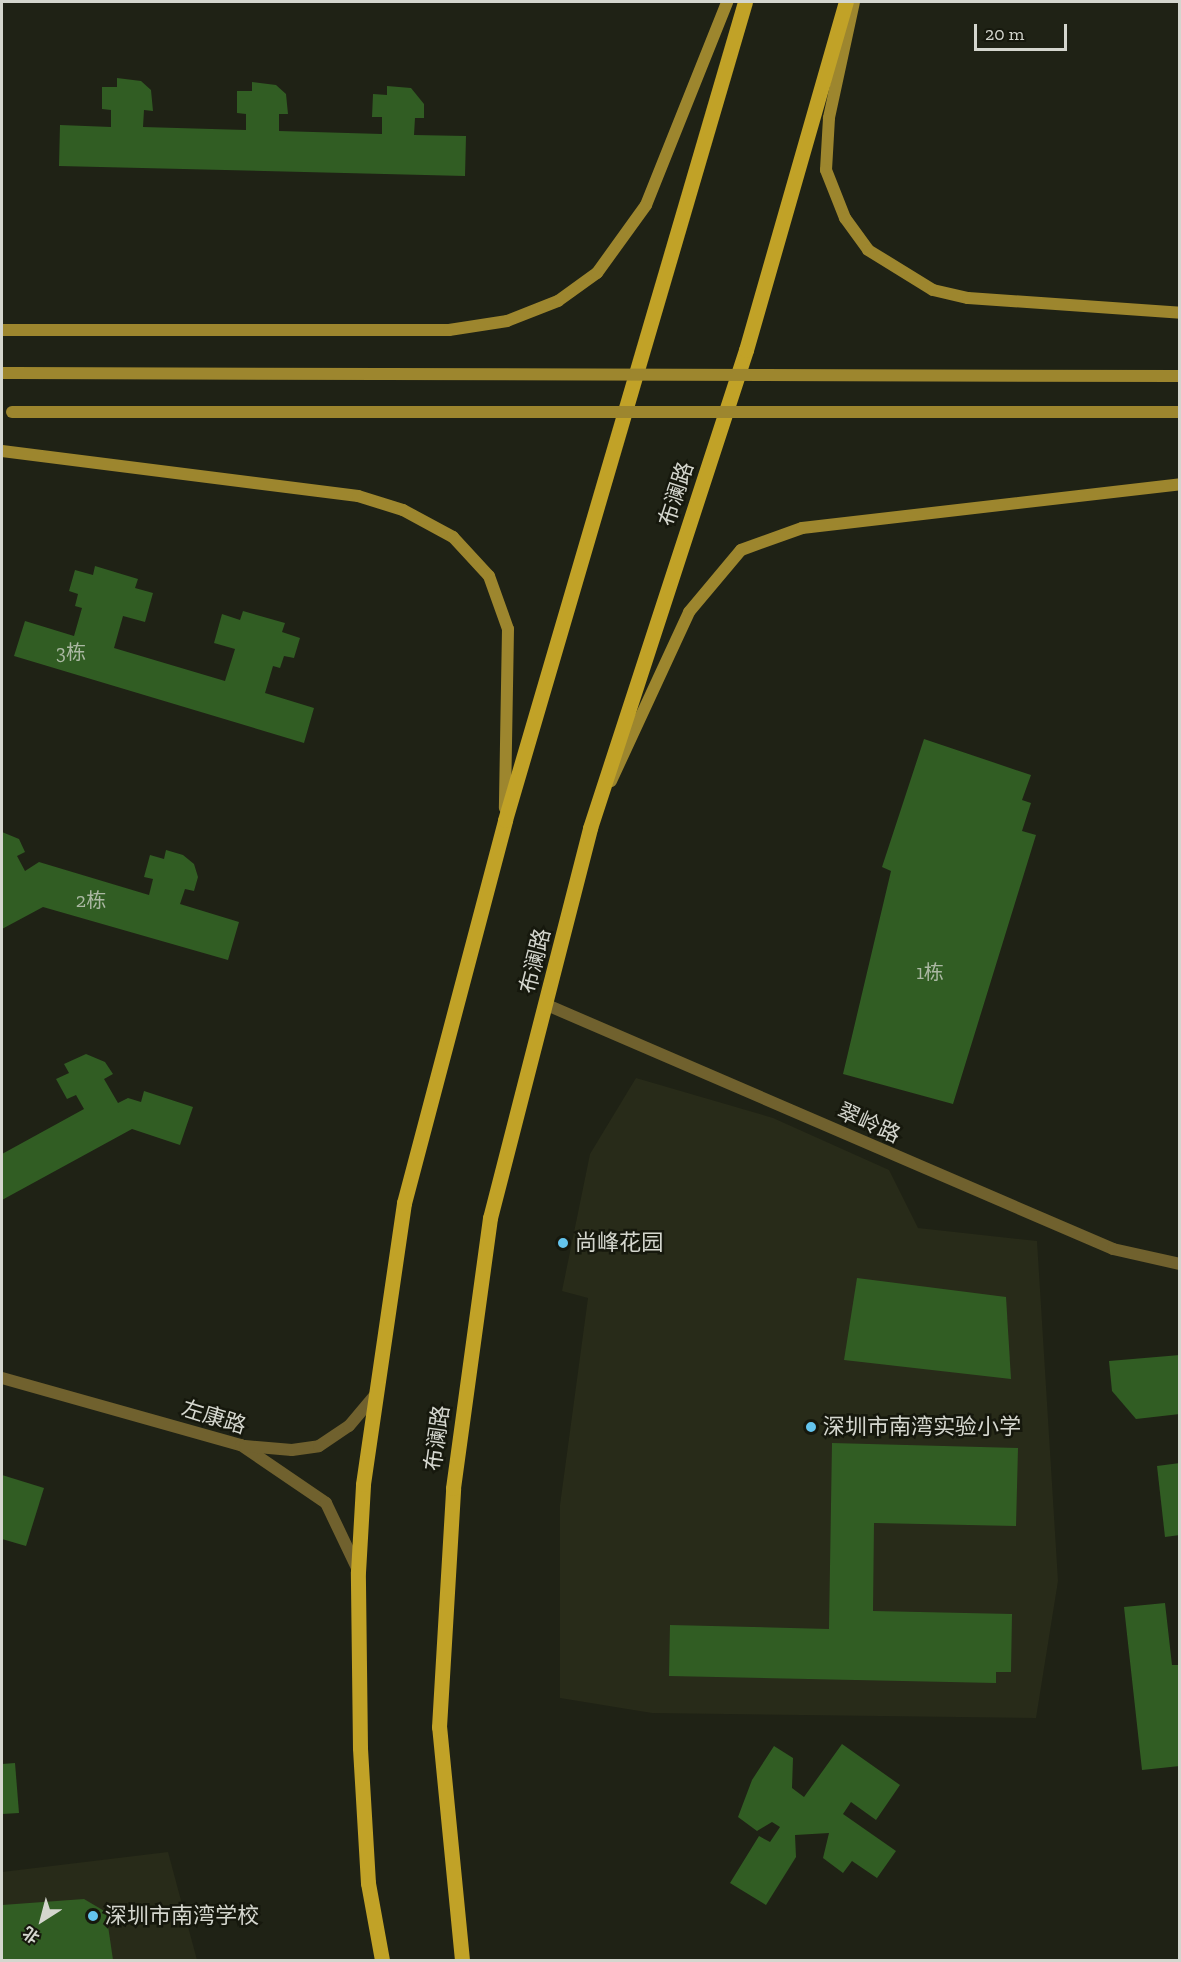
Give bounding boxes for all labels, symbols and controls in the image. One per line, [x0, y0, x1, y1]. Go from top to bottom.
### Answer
scale bar [977, 12, 1070, 50]
text: 20 m [985, 23, 1024, 45]
street label: 布澜路 [653, 459, 699, 529]
house number: 3栋 [56, 640, 86, 664]
house number: 2栋 [76, 888, 106, 912]
street label: 布澜路 [514, 926, 556, 996]
house number: 1栋 [916, 960, 944, 984]
street label: 翠岭路 [833, 1098, 905, 1148]
place label: 尚峰花园 [575, 1230, 663, 1256]
marker: 尚峰花园 [556, 1236, 570, 1250]
street label: 左康路 [179, 1395, 249, 1439]
street label: 布澜路 [419, 1403, 455, 1473]
place label: 深圳市南湾实验小学 [823, 1414, 1021, 1440]
marker: 深圳市南湾实验小学 [804, 1420, 818, 1434]
north arrow [12, 1890, 72, 1950]
place label: 深圳市南湾学校 [105, 1903, 259, 1929]
marker: 深圳市南湾学校 [86, 1909, 100, 1923]
text: 北 [19, 1923, 43, 1947]

